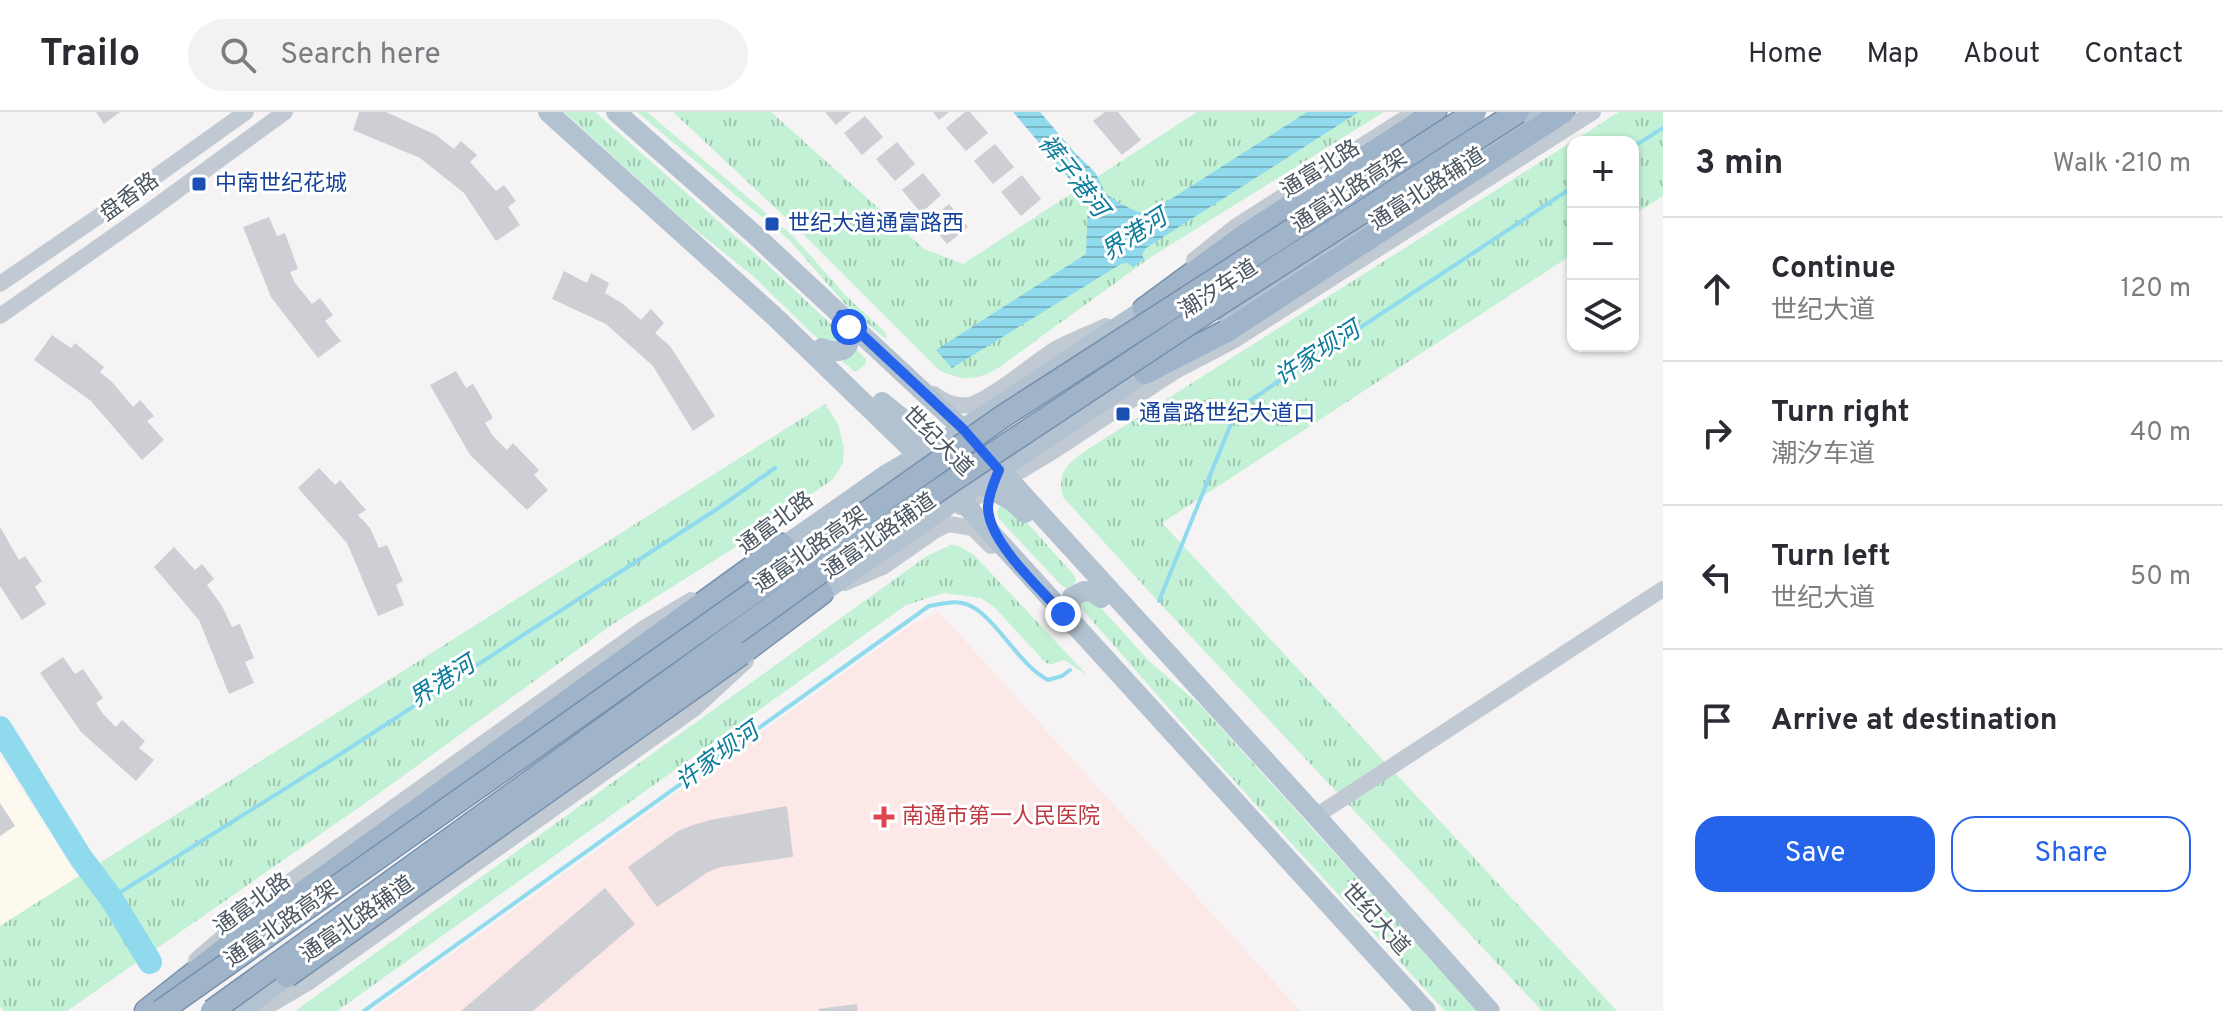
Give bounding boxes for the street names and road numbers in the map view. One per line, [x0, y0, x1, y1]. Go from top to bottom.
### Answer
street label: 通富北路 [1277, 135, 1365, 205]
street label: 通富北路辅道 [1365, 143, 1491, 237]
street label: 通富北路高架 [1287, 145, 1413, 239]
street label: 盘香路 [95, 168, 165, 228]
street label: 潮汐车道 [1175, 255, 1263, 325]
street label: 世纪大道 [896, 401, 978, 483]
street label: 通富北路 [733, 487, 819, 561]
street label: 通富北路辅道 [818, 488, 942, 586]
street label: 通富北路高架 [749, 502, 873, 600]
street label: 通富北路 [209, 868, 297, 942]
street label: 通富北路辅道 [296, 871, 420, 969]
street label: 通富北路高架 [220, 876, 344, 974]
street label: 世纪大道 [1336, 878, 1414, 962]

